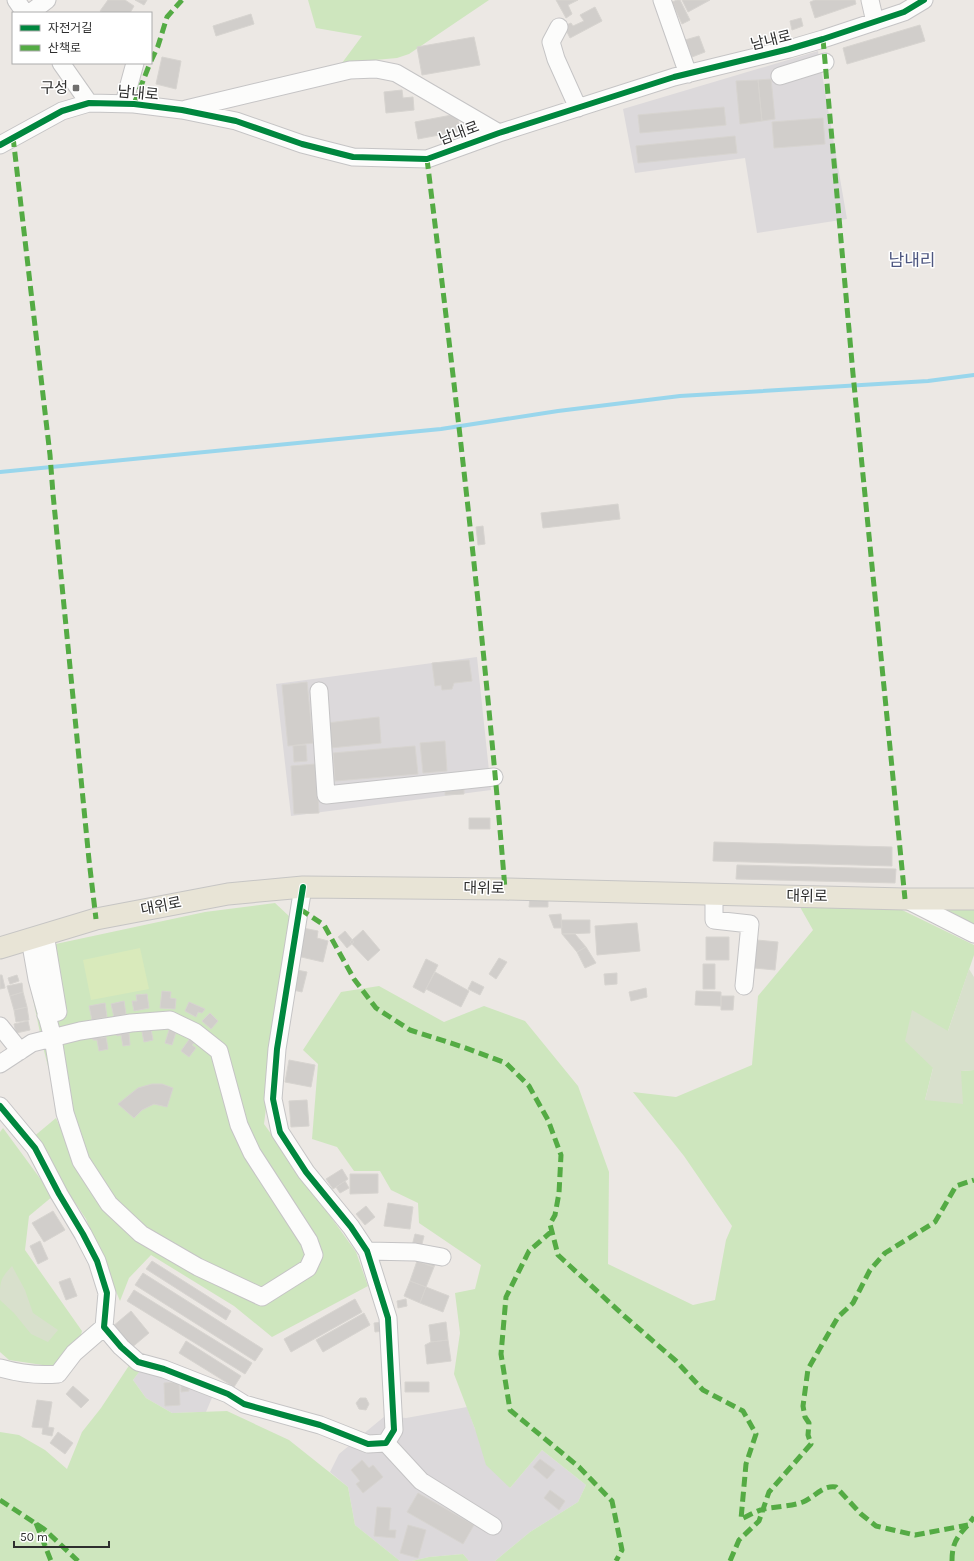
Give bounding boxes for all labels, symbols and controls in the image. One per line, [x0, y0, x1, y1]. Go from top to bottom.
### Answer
legend [12, 12, 152, 64]
text: 자전거길 [48, 21, 92, 35]
street label: 남내로 [749, 26, 793, 54]
text: 산책로 [48, 41, 81, 55]
place label: 구성 [40, 79, 68, 97]
street label: 남내로 [117, 82, 159, 104]
marker: 구성 [71, 83, 81, 93]
street label: 남내로 [436, 117, 482, 149]
district label: 남내리 [889, 250, 935, 270]
street label: 대위로 [463, 879, 505, 897]
street label: 대위로 [786, 887, 828, 905]
street label: 대위로 [139, 893, 183, 919]
scale bar [14, 1523, 109, 1549]
text: 50 m [20, 1530, 48, 1544]

